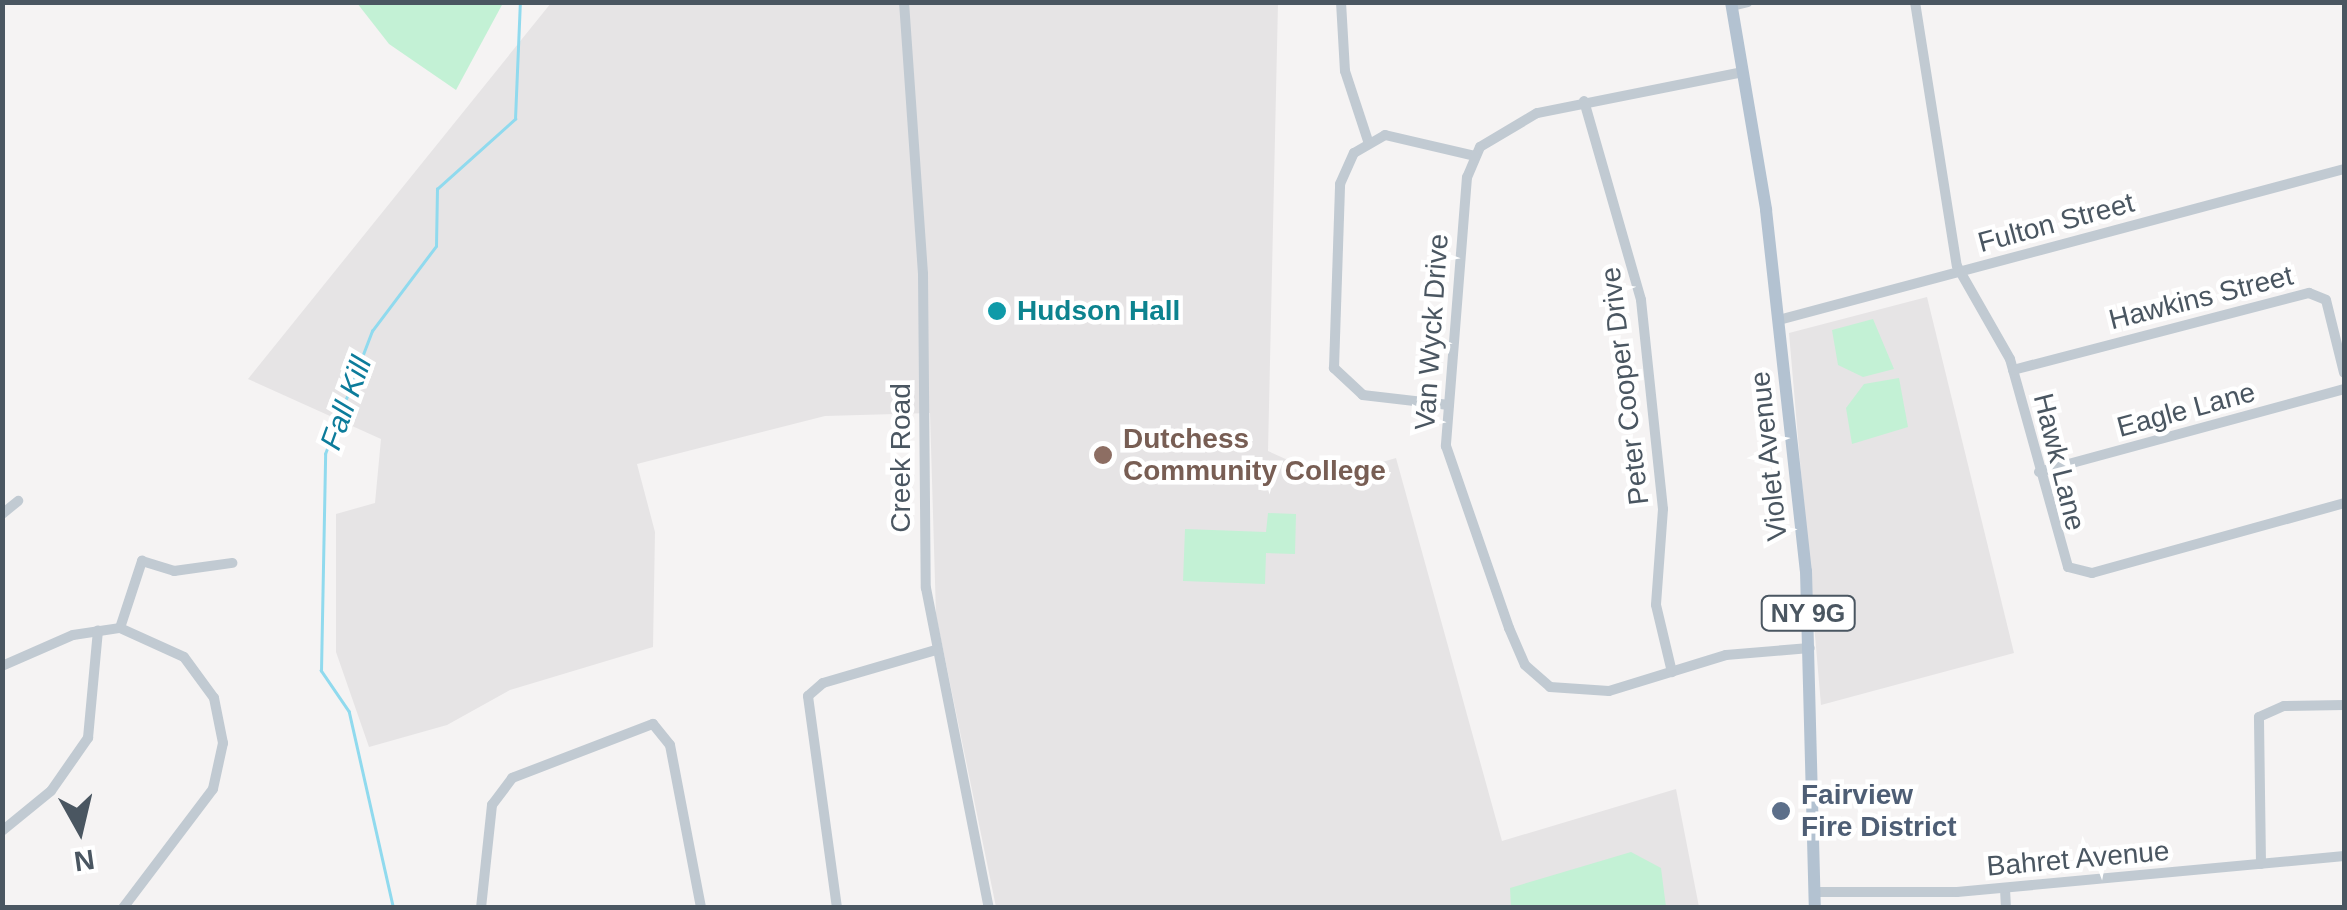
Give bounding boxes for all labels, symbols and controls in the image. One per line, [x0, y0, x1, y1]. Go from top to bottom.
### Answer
street label: Fulton Street [1974, 186, 2138, 260]
street label: Van Wyck Drive [1408, 233, 1456, 431]
street label: Hawkins Street [2106, 259, 2296, 337]
street label: Peter Cooper Drive [1594, 265, 1656, 507]
place label: Hudson Hall [1017, 294, 1180, 328]
marker: Hudson Hall [986, 300, 1008, 322]
water label: Fall Kill [313, 351, 379, 455]
street label: Violet Avenue [1743, 369, 1795, 543]
street label: Eagle Lane [2113, 375, 2259, 445]
street label: Creek Road [884, 383, 918, 533]
street label: Hawk Lane [2026, 390, 2092, 534]
place label: Dutchess Community College [1123, 422, 1386, 488]
marker: Dutchess Community College [1092, 444, 1114, 466]
road number: NY 9G [1758, 593, 1858, 633]
place label: Fairview Fire District [1801, 778, 1957, 844]
north arrow [30, 780, 130, 880]
marker: Fairview Fire District [1770, 800, 1792, 822]
street label: Bahret Avenue [1985, 834, 2171, 884]
text: N [72, 843, 96, 877]

